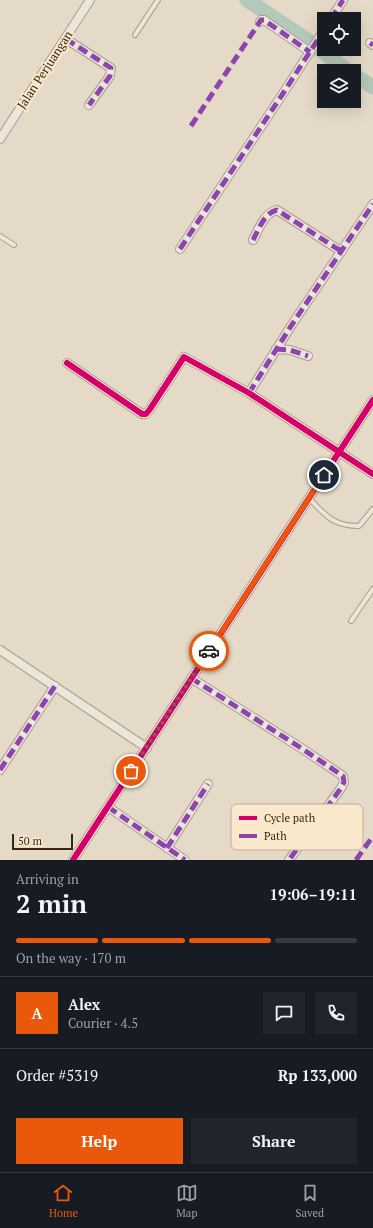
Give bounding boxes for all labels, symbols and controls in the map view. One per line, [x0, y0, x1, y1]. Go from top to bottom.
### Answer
map controls [317, 12, 361, 108]
button: locate [317, 12, 361, 56]
street label: Jalan Perjuangan [14, 28, 75, 112]
button: layers [317, 64, 361, 108]
pin [307, 458, 341, 492]
icon: home [313, 464, 335, 486]
courier [189, 631, 229, 671]
icon: car [198, 640, 220, 662]
pin [114, 754, 148, 788]
icon: bag [120, 760, 142, 782]
legend [231, 804, 363, 850]
text: Cycle path [264, 811, 316, 825]
text: Path [264, 829, 287, 843]
scale bar [12, 832, 73, 851]
text: 50 m [18, 834, 42, 848]
text: Arriving in [16, 870, 79, 888]
text: 19:06–19:11 [270, 884, 357, 904]
text: 2 min [16, 886, 87, 920]
text: On the way · 170 m [16, 949, 126, 967]
button: chat [263, 992, 305, 1034]
button: phone [315, 992, 357, 1034]
text: Alex [68, 994, 100, 1014]
text: A [32, 1003, 42, 1023]
text: Courier · 4.5 [68, 1014, 138, 1032]
text: Order #5319 [16, 1065, 98, 1085]
text: Rp 133,000 [278, 1065, 357, 1085]
button: Help [16, 1118, 183, 1164]
button: Share [191, 1118, 357, 1164]
tab: Home [49, 1182, 78, 1220]
tab: Map [176, 1182, 198, 1220]
tab: Saved [296, 1182, 324, 1220]

